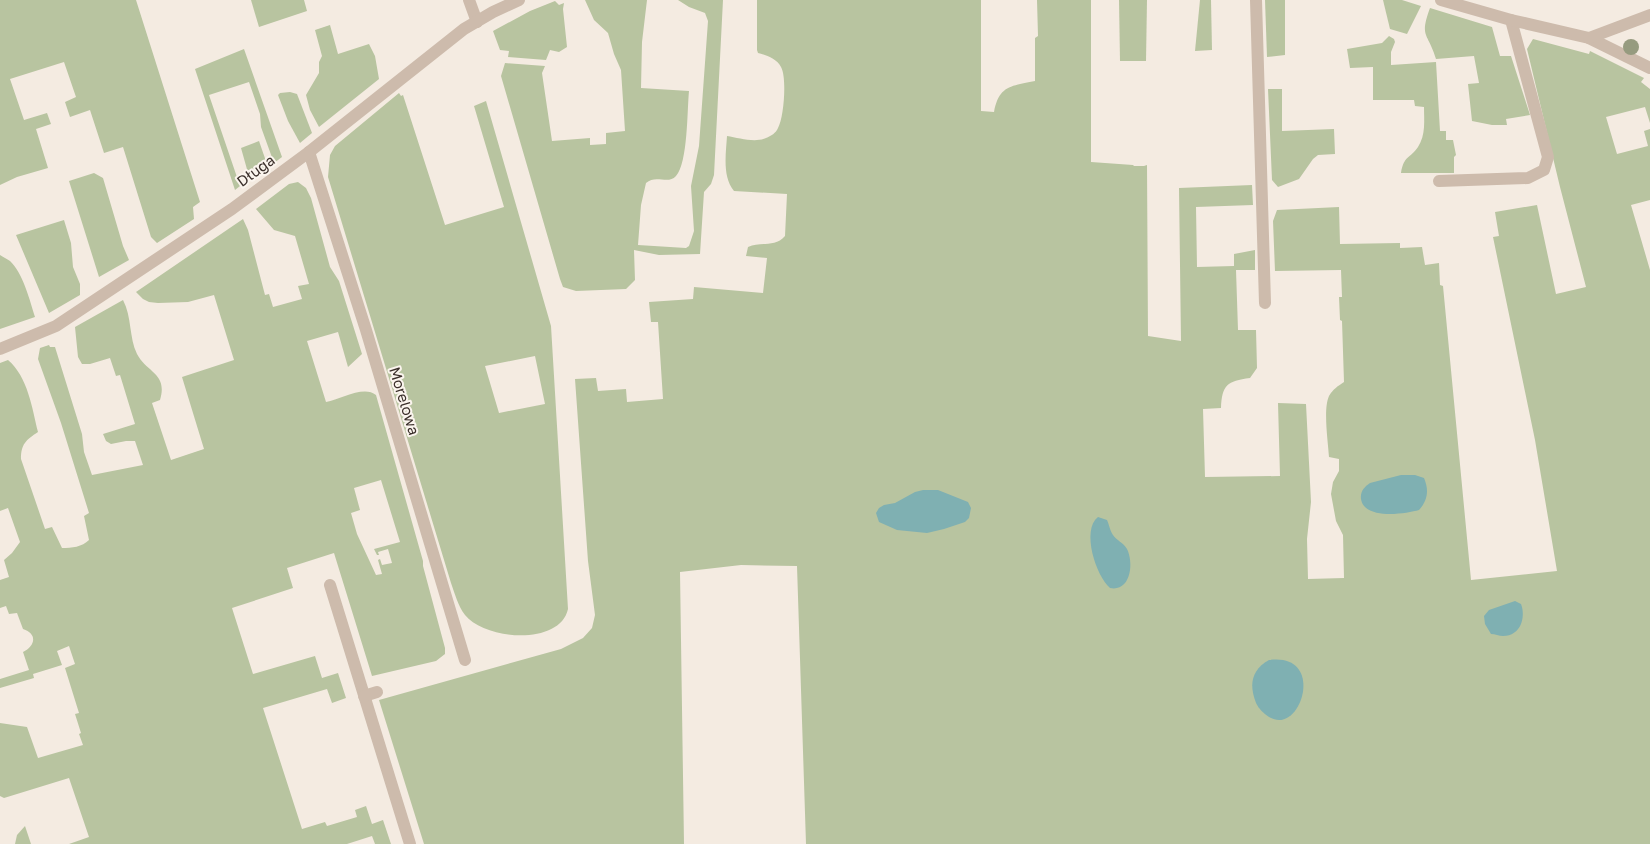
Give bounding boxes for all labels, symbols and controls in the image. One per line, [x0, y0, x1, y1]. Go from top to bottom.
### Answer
street label: Długa [233, 150, 278, 190]
street label: Morelowa [386, 365, 424, 437]

